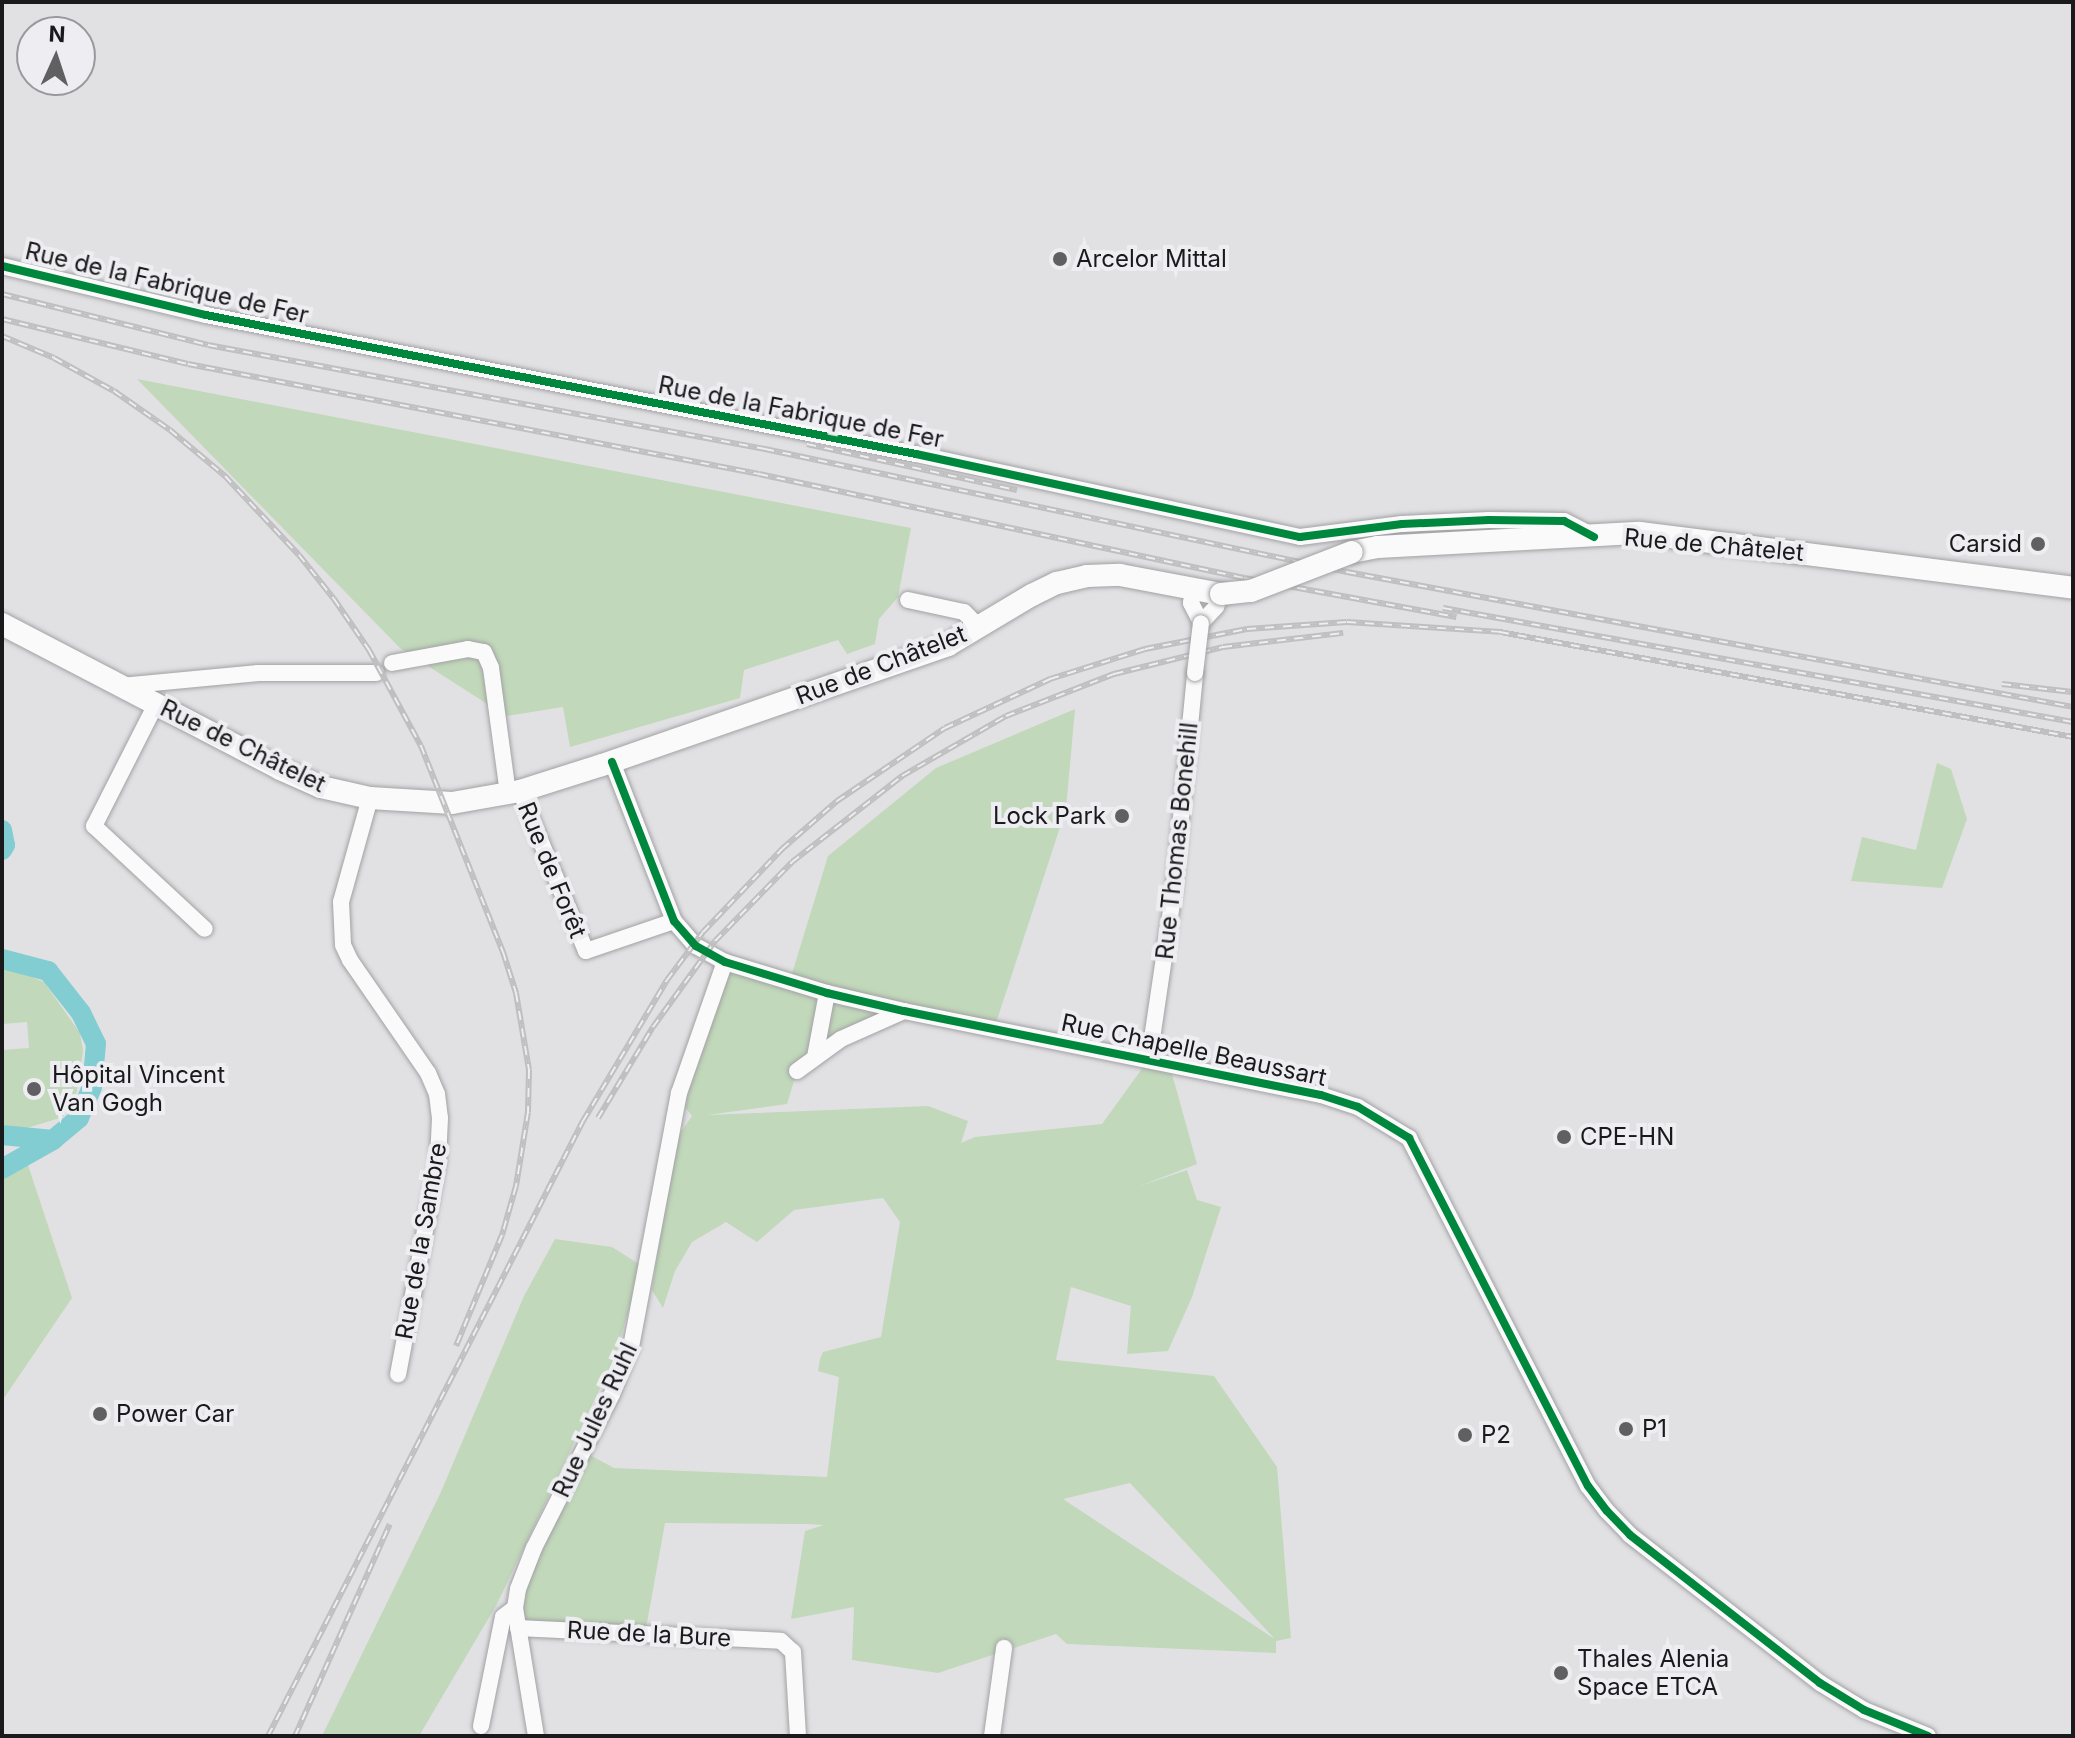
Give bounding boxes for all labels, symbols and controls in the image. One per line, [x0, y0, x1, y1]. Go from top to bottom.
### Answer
north arrow [16, 16, 96, 96]
text: N [48, 21, 66, 47]
street label: Rue de la Fabrique de Fer [22, 236, 312, 330]
place label: Arcelor Mittal [1076, 245, 1227, 273]
marker: Arcelor Mittal [1051, 250, 1069, 268]
street label: Rue de la Fabrique de Fer [656, 370, 946, 454]
street label: Rue de Châtelet [1623, 523, 1805, 567]
place label: Carsid [1949, 530, 2022, 558]
marker: Carsid [2029, 535, 2047, 553]
street label: Rue de Châtelet [792, 619, 970, 711]
street label: Rue de Châtelet [156, 694, 330, 798]
street label: Rue Thomas Bonehill [1150, 721, 1204, 961]
street label: Rue de Forêt [512, 798, 592, 942]
place label: Lock Park [993, 802, 1106, 830]
marker: Lock Park [1113, 807, 1131, 825]
street label: Rue Chapelle Beaussart [1059, 1008, 1329, 1092]
place label: Hôpital Vincent Van Gogh [52, 1061, 225, 1117]
marker: Hôpital Vincent Van Gogh [23, 1078, 45, 1100]
place label: CPE-HN [1580, 1123, 1674, 1151]
marker: CPE-HN [1555, 1128, 1573, 1146]
street label: Rue de la Sambre [390, 1140, 452, 1342]
street label: Rue Jules Ruhl [547, 1338, 643, 1502]
place label: Power Car [116, 1400, 234, 1428]
marker: Power Car [91, 1405, 109, 1423]
place label: P1 [1642, 1415, 1667, 1443]
marker: P1 [1617, 1420, 1635, 1438]
place label: P2 [1481, 1421, 1511, 1449]
marker: P2 [1456, 1426, 1474, 1444]
street label: Rue de la Bure [566, 1615, 732, 1653]
place label: Thales Alenia Space ETCA [1577, 1645, 1729, 1701]
marker: Thales Alenia Space ETCA [1552, 1664, 1570, 1682]

